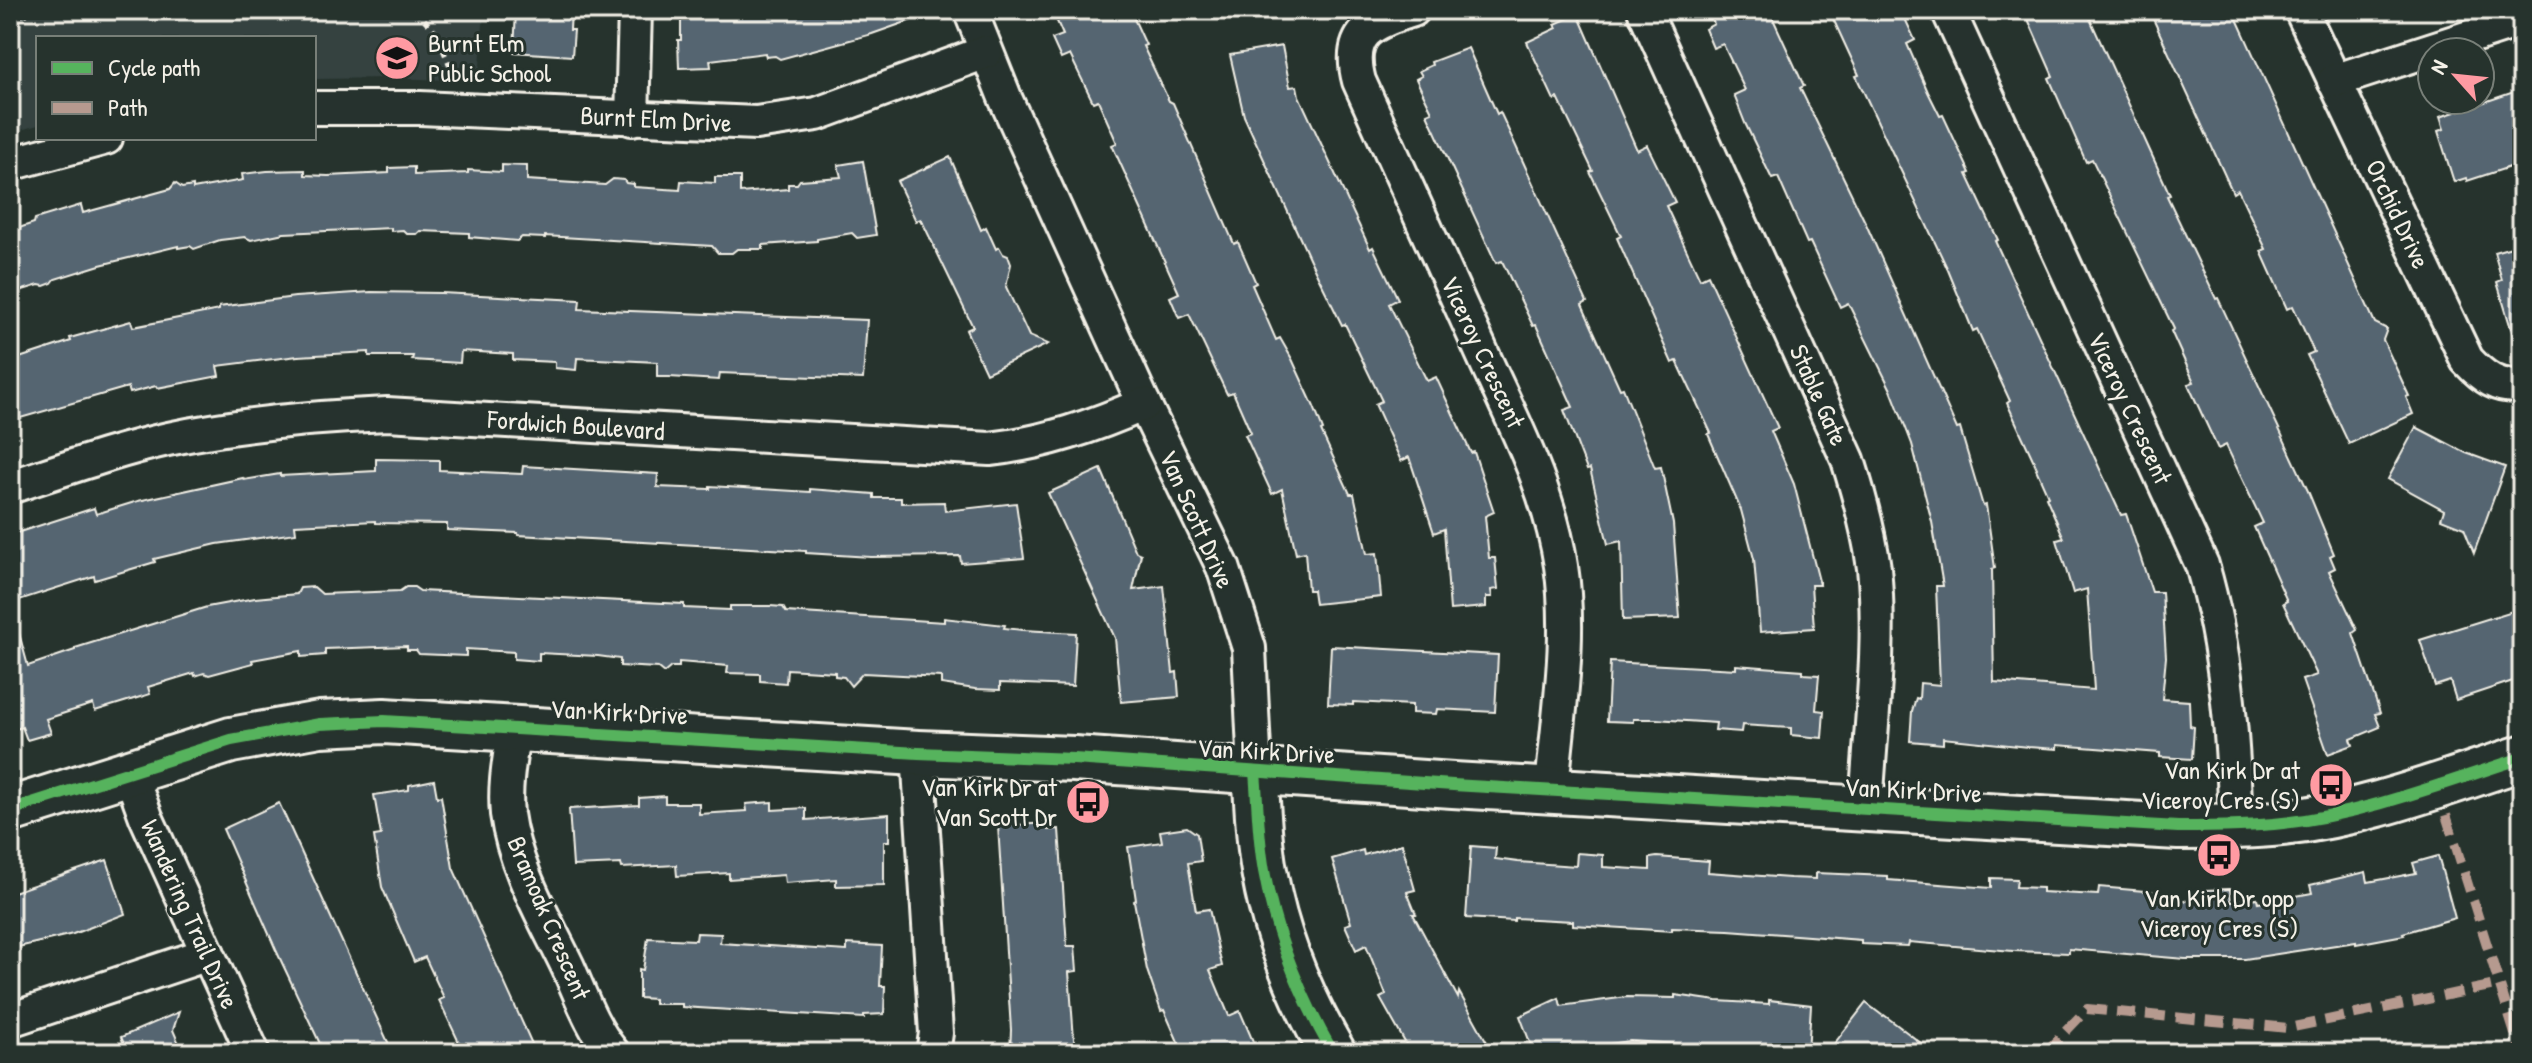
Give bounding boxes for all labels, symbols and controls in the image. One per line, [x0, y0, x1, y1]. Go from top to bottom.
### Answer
place label: Burnt Elm Public School [428, 25, 551, 90]
school or university icon: Burnt Elm Public School [373, 34, 421, 82]
legend [36, 36, 316, 140]
north arrow [2416, 36, 2496, 116]
text: Cycle path [108, 51, 200, 83]
text: N [2422, 55, 2454, 79]
text: Path [108, 91, 147, 123]
street label: Burnt Elm Drive [580, 97, 732, 140]
street label: Orchid Drive [2358, 154, 2439, 274]
street label: Viceroy Crescent [1433, 270, 1534, 434]
street label: Viceroy Crescent [2080, 326, 2181, 490]
street label: Stable Gate [1782, 339, 1857, 451]
street label: Fordwich Boulevard [485, 401, 666, 448]
street label: Van Scott Drive [1151, 444, 1244, 593]
street label: Van Kirk Drive [549, 690, 689, 733]
street label: Van Kirk Drive [1196, 729, 1336, 772]
place label: Van Kirk Dr at Viceroy Cres (S) [2141, 752, 2301, 817]
bus stop icon: Van Kirk Dr at Viceroy Cres (S) [2307, 761, 2355, 809]
street label: Van Kirk Drive [1843, 768, 1983, 811]
place label: Van Kirk Dr at Van Scott Dr [921, 769, 1058, 834]
bus stop icon: Van Kirk Dr at Van Scott Dr [1064, 778, 1112, 826]
street label: Wandering Trail Drive [133, 814, 248, 1014]
street label: Bramoak Crescent [499, 831, 600, 1006]
bus stop icon: Van Kirk Dr opp Viceroy Cres (S) [2195, 831, 2243, 879]
place label: Van Kirk Dr opp Viceroy Cres (S) [2139, 880, 2299, 945]

